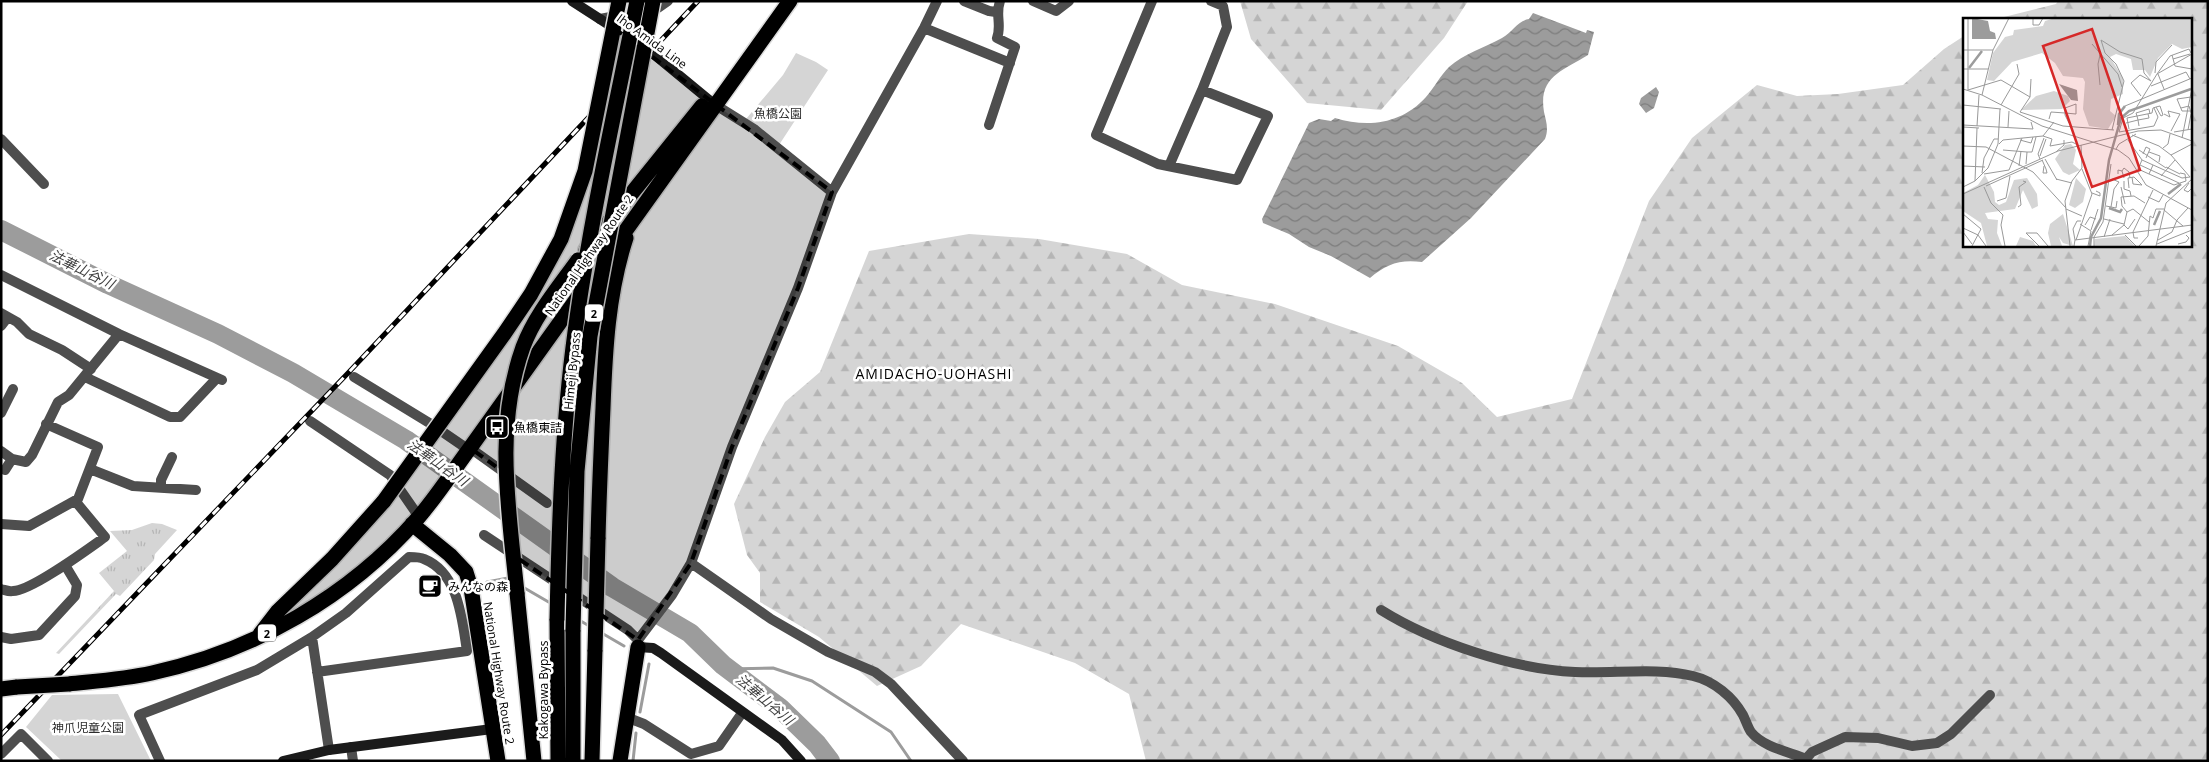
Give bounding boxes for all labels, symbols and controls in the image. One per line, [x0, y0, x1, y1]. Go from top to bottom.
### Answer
street label: Iho Amida Line [613, 10, 691, 73]
inset map [1963, 18, 2192, 246]
park label: 魚橋公園 [754, 105, 802, 122]
street label: National Highway Route 2 [542, 192, 636, 318]
water label: 法華山谷川 [46, 245, 119, 294]
road number: 2 [585, 304, 603, 322]
street label: Himeji Bypass [559, 331, 585, 411]
district label: AMIDACHO-UOHASHI [855, 364, 1013, 383]
bus stop icon: 魚橋東詰 [484, 414, 510, 440]
place label: 魚橋東詰 [514, 419, 562, 436]
water label: 法華山谷川 [404, 434, 474, 491]
cafe icon: みんなの森 [417, 573, 443, 599]
place label: みんなの森 [448, 578, 508, 595]
street label: National Highway Route 2 [479, 600, 519, 746]
road number: 2 [258, 624, 276, 641]
street label: Kakogawa Bypass [535, 640, 552, 740]
water label: 法華山谷川 [732, 669, 799, 730]
park label: 神爪児童公園 [52, 719, 124, 736]

